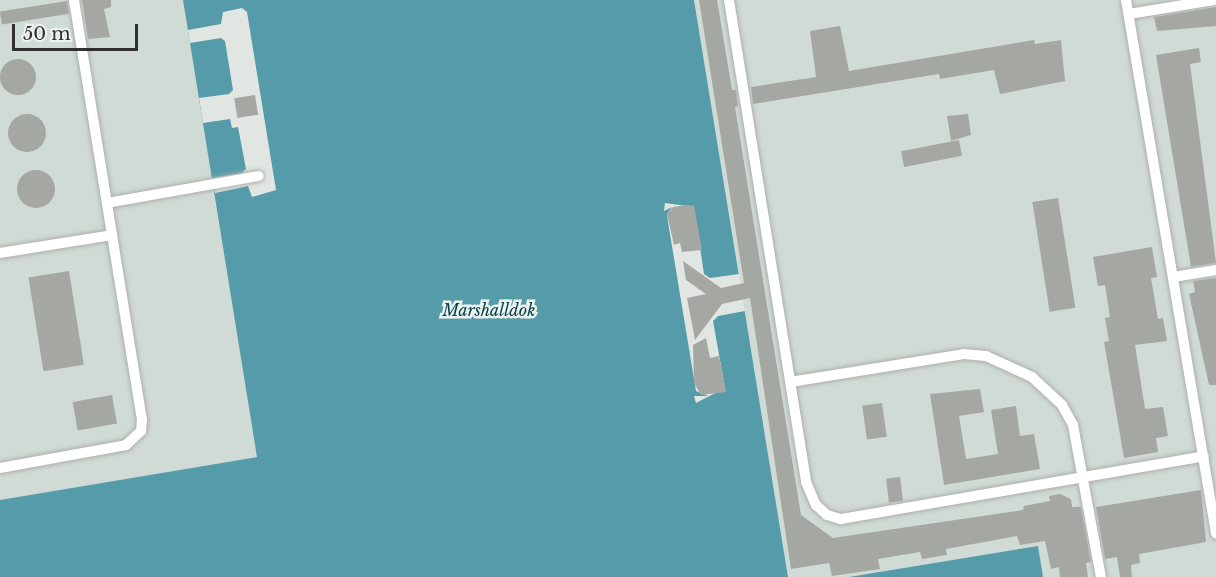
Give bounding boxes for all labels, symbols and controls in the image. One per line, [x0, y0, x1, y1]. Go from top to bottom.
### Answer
scale bar [15, 12, 141, 50]
text: 50 m [23, 23, 71, 45]
water label: Marshalldok [443, 300, 535, 320]

